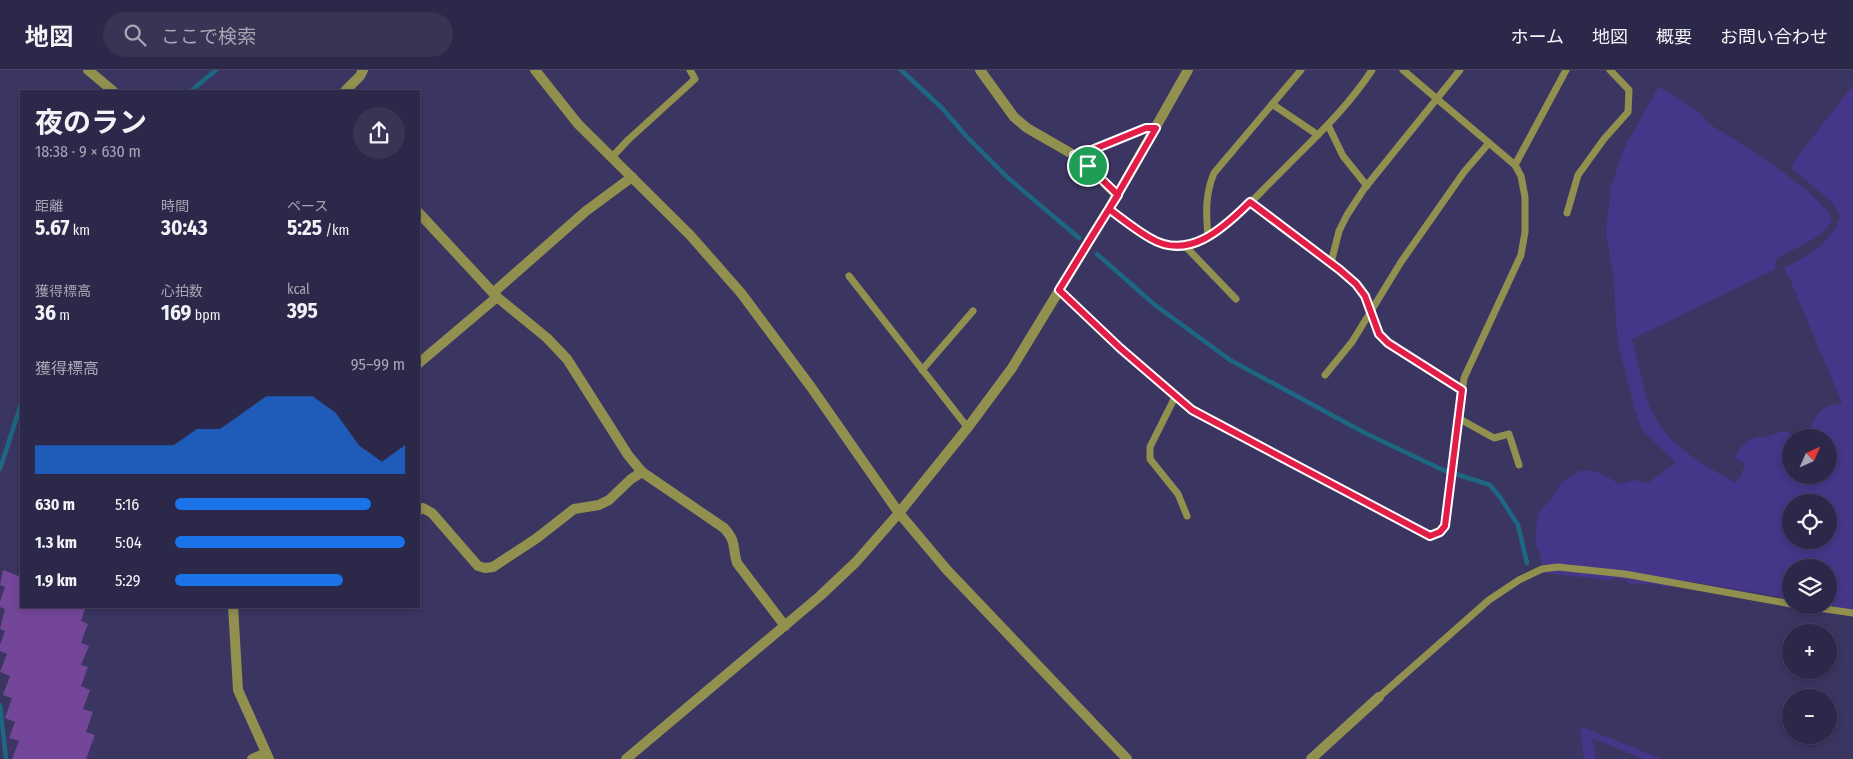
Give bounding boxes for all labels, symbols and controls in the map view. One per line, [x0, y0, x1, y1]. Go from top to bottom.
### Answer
search box [103, 12, 453, 57]
icon: search [121, 21, 149, 49]
text: 地図 [25, 23, 73, 51]
text: ここで検索 [161, 25, 256, 48]
text: ホーム [1511, 26, 1564, 48]
text: 地図 [1592, 26, 1628, 48]
text: 概要 [1656, 26, 1692, 48]
text: お問い合わせ [1720, 26, 1828, 48]
text: 夜のラン [35, 106, 147, 139]
button: share [353, 107, 405, 159]
text: 18:38 · 9 × 630 m [35, 142, 141, 161]
pin [1067, 145, 1109, 187]
icon: arrive [1074, 152, 1102, 180]
text: 距離 [35, 198, 63, 215]
text: 時間 [161, 198, 189, 215]
text: ペース [287, 198, 328, 215]
text: 5.67 [35, 215, 69, 241]
text: 30:43 [161, 215, 208, 241]
text: 5:25 [287, 215, 322, 241]
text: km [69, 222, 90, 239]
text: /km [322, 222, 349, 239]
text: kcal [287, 281, 310, 298]
text: 獲得標高 [35, 283, 91, 300]
text: 心拍数 [161, 283, 203, 300]
text: 395 [287, 298, 318, 324]
text: 36 [35, 300, 56, 326]
text: 169 [161, 300, 191, 326]
text: m [56, 307, 70, 324]
text: bpm [191, 307, 220, 324]
text: 95–99 m [351, 355, 405, 374]
text: 獲得標高 [35, 359, 99, 378]
north arrow [1782, 429, 1838, 484]
map controls [1782, 429, 1837, 744]
button: locate [1782, 494, 1837, 549]
text: 630 m [35, 495, 75, 514]
text: 5:16 [115, 495, 139, 514]
text: 1.3 km [35, 533, 77, 552]
text: 5:04 [115, 533, 142, 552]
button: layers [1782, 559, 1837, 614]
text: 1.9 km [35, 571, 77, 590]
text: 5:29 [115, 571, 140, 590]
button: + [1782, 624, 1837, 679]
button: − [1782, 689, 1837, 744]

